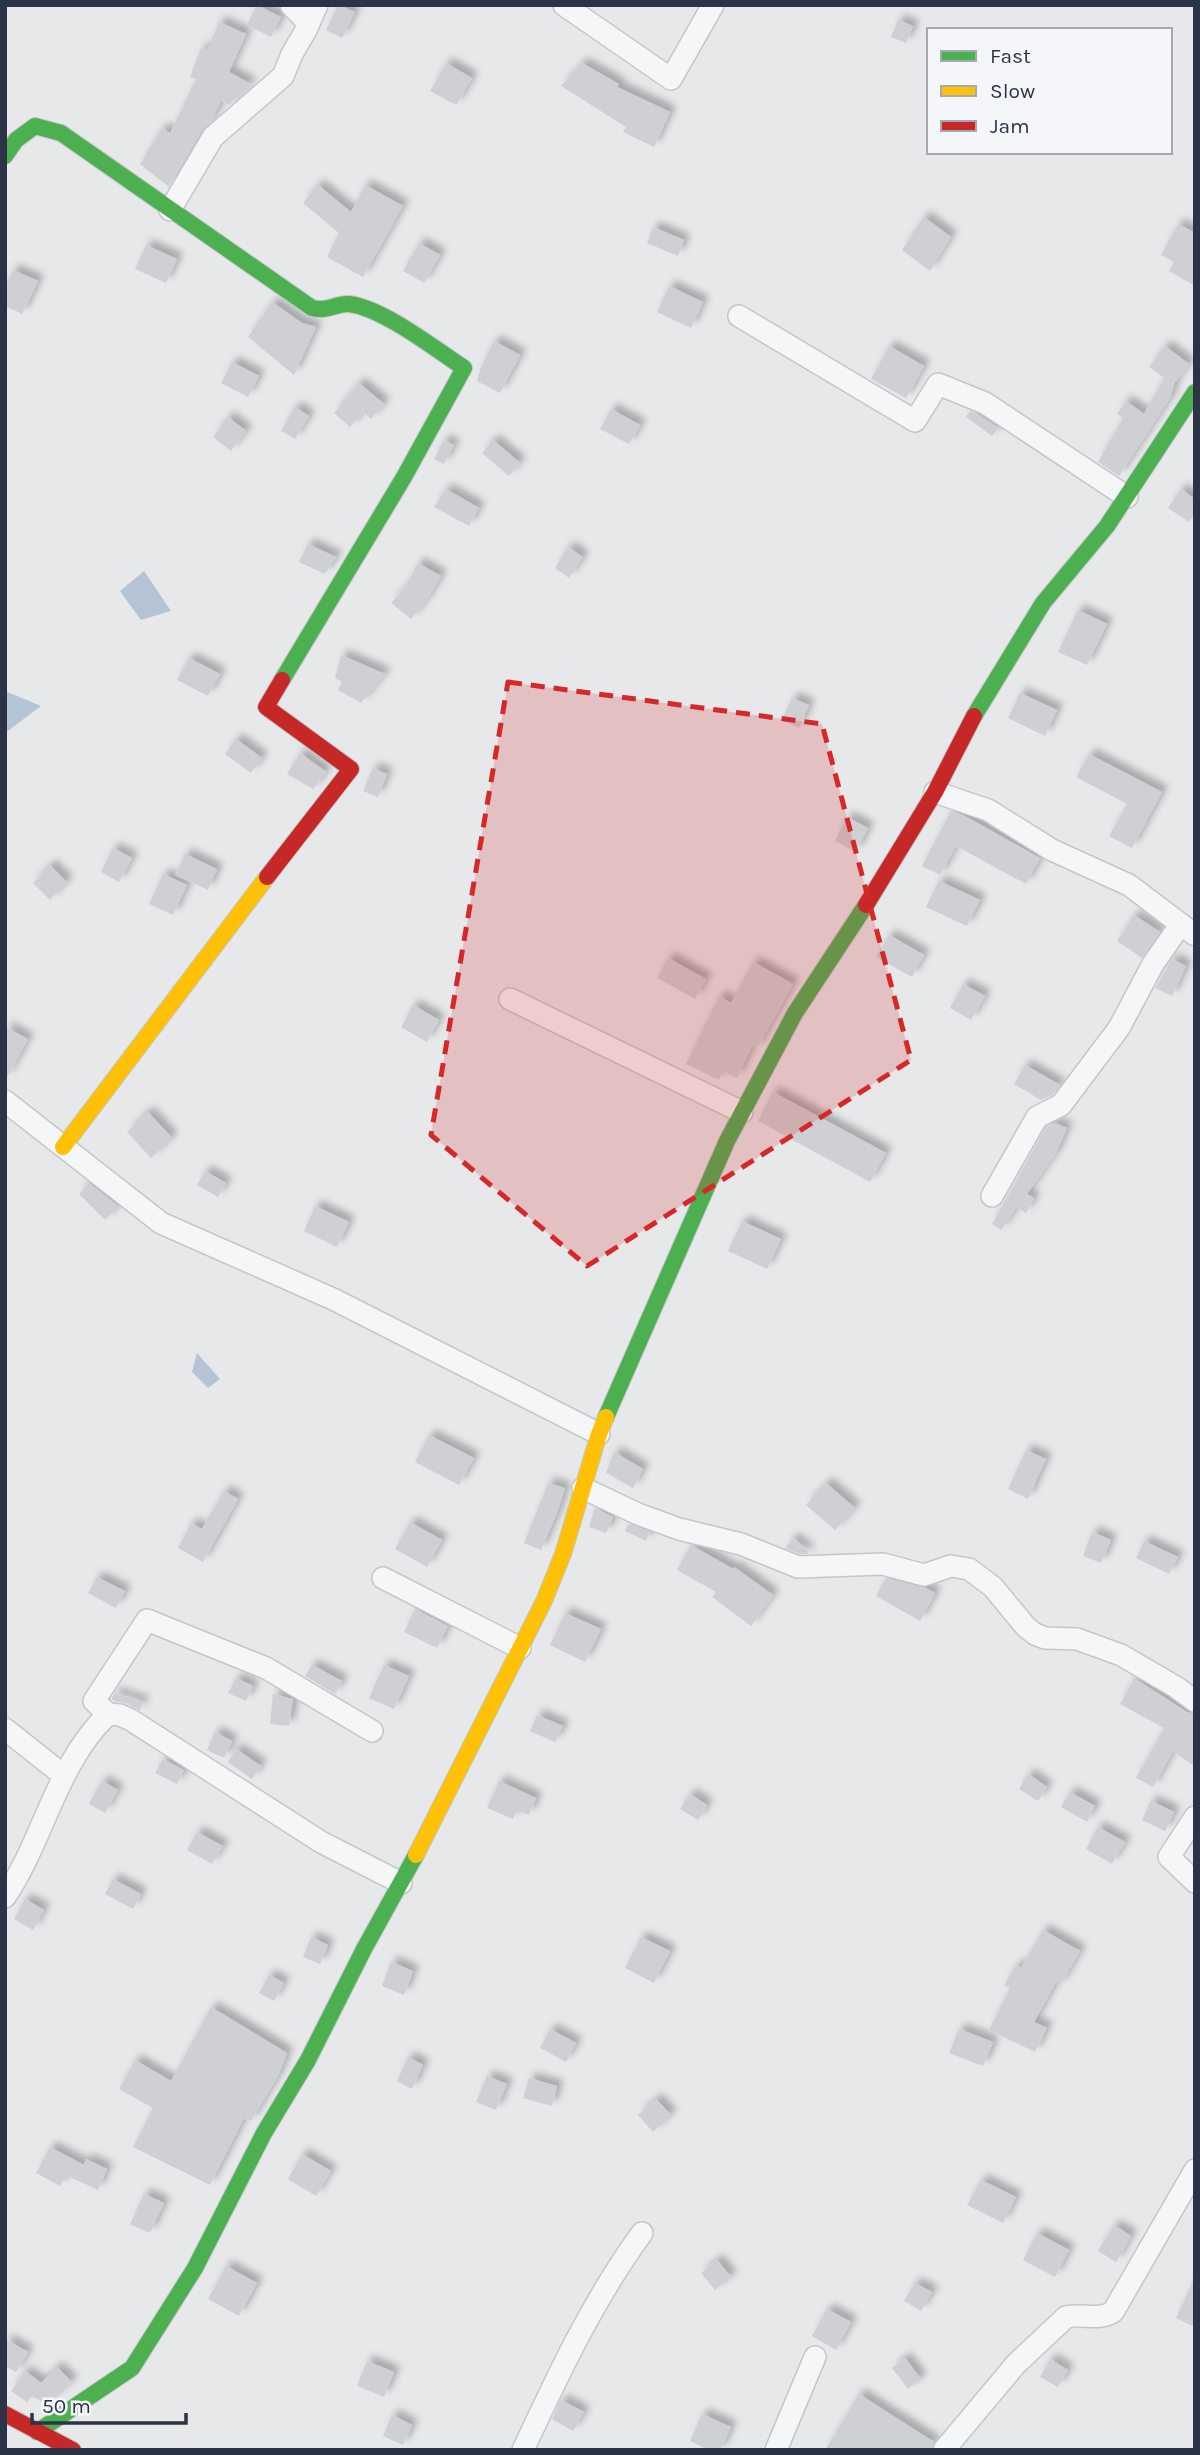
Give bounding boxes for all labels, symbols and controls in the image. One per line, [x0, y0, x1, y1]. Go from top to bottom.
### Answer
legend [927, 28, 1172, 154]
text: Fast [990, 44, 1031, 68]
text: Slow [990, 79, 1035, 103]
text: Jam [990, 114, 1030, 138]
scale bar [32, 2382, 186, 2426]
text: 50 m [42, 2394, 91, 2418]

